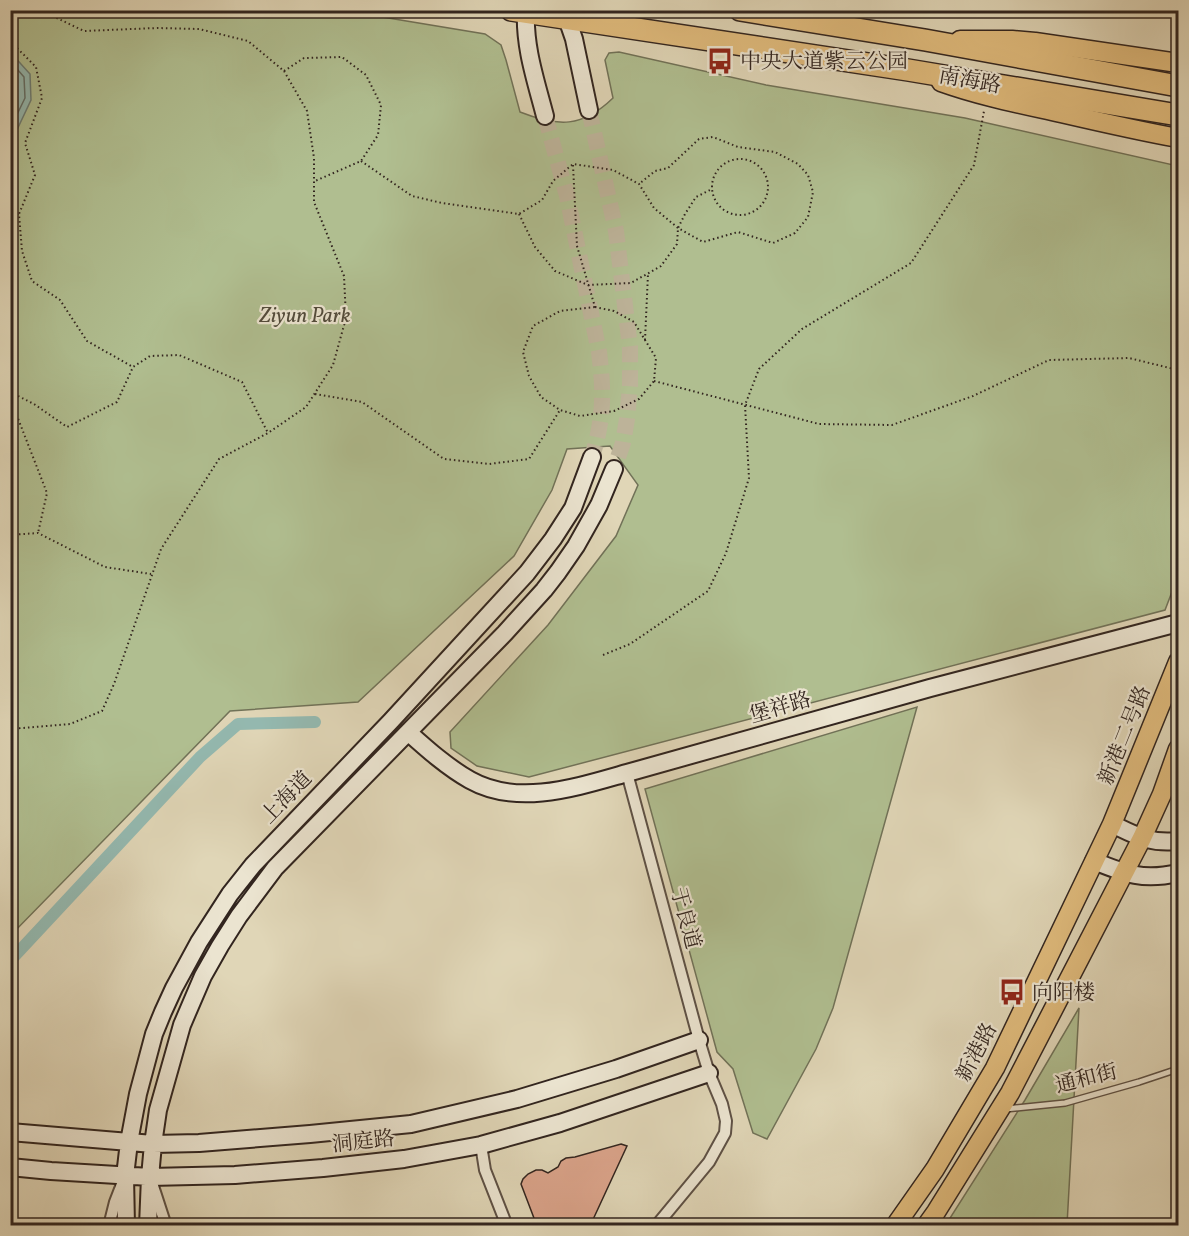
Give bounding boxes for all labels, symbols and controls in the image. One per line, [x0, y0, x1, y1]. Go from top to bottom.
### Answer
bus stop icon: 中央大道紫云公园 [705, 46, 735, 76]
place label: 中央大道紫云公园 [740, 48, 908, 77]
street label: 南海路 [936, 62, 1003, 101]
park label: Ziyun Park [259, 302, 351, 331]
street label: 新港二号路 [1092, 681, 1159, 790]
street label: 堡祥路 [746, 686, 815, 731]
street label: 上海道 [255, 765, 319, 831]
street label: 于良道 [662, 884, 707, 953]
bus stop icon: 向阳楼 [997, 977, 1027, 1007]
place label: 向阳楼 [1032, 979, 1095, 1008]
street label: 新港路 [950, 1018, 1005, 1087]
street label: 通和街 [1052, 1058, 1120, 1101]
street label: 洞庭路 [330, 1125, 396, 1160]

